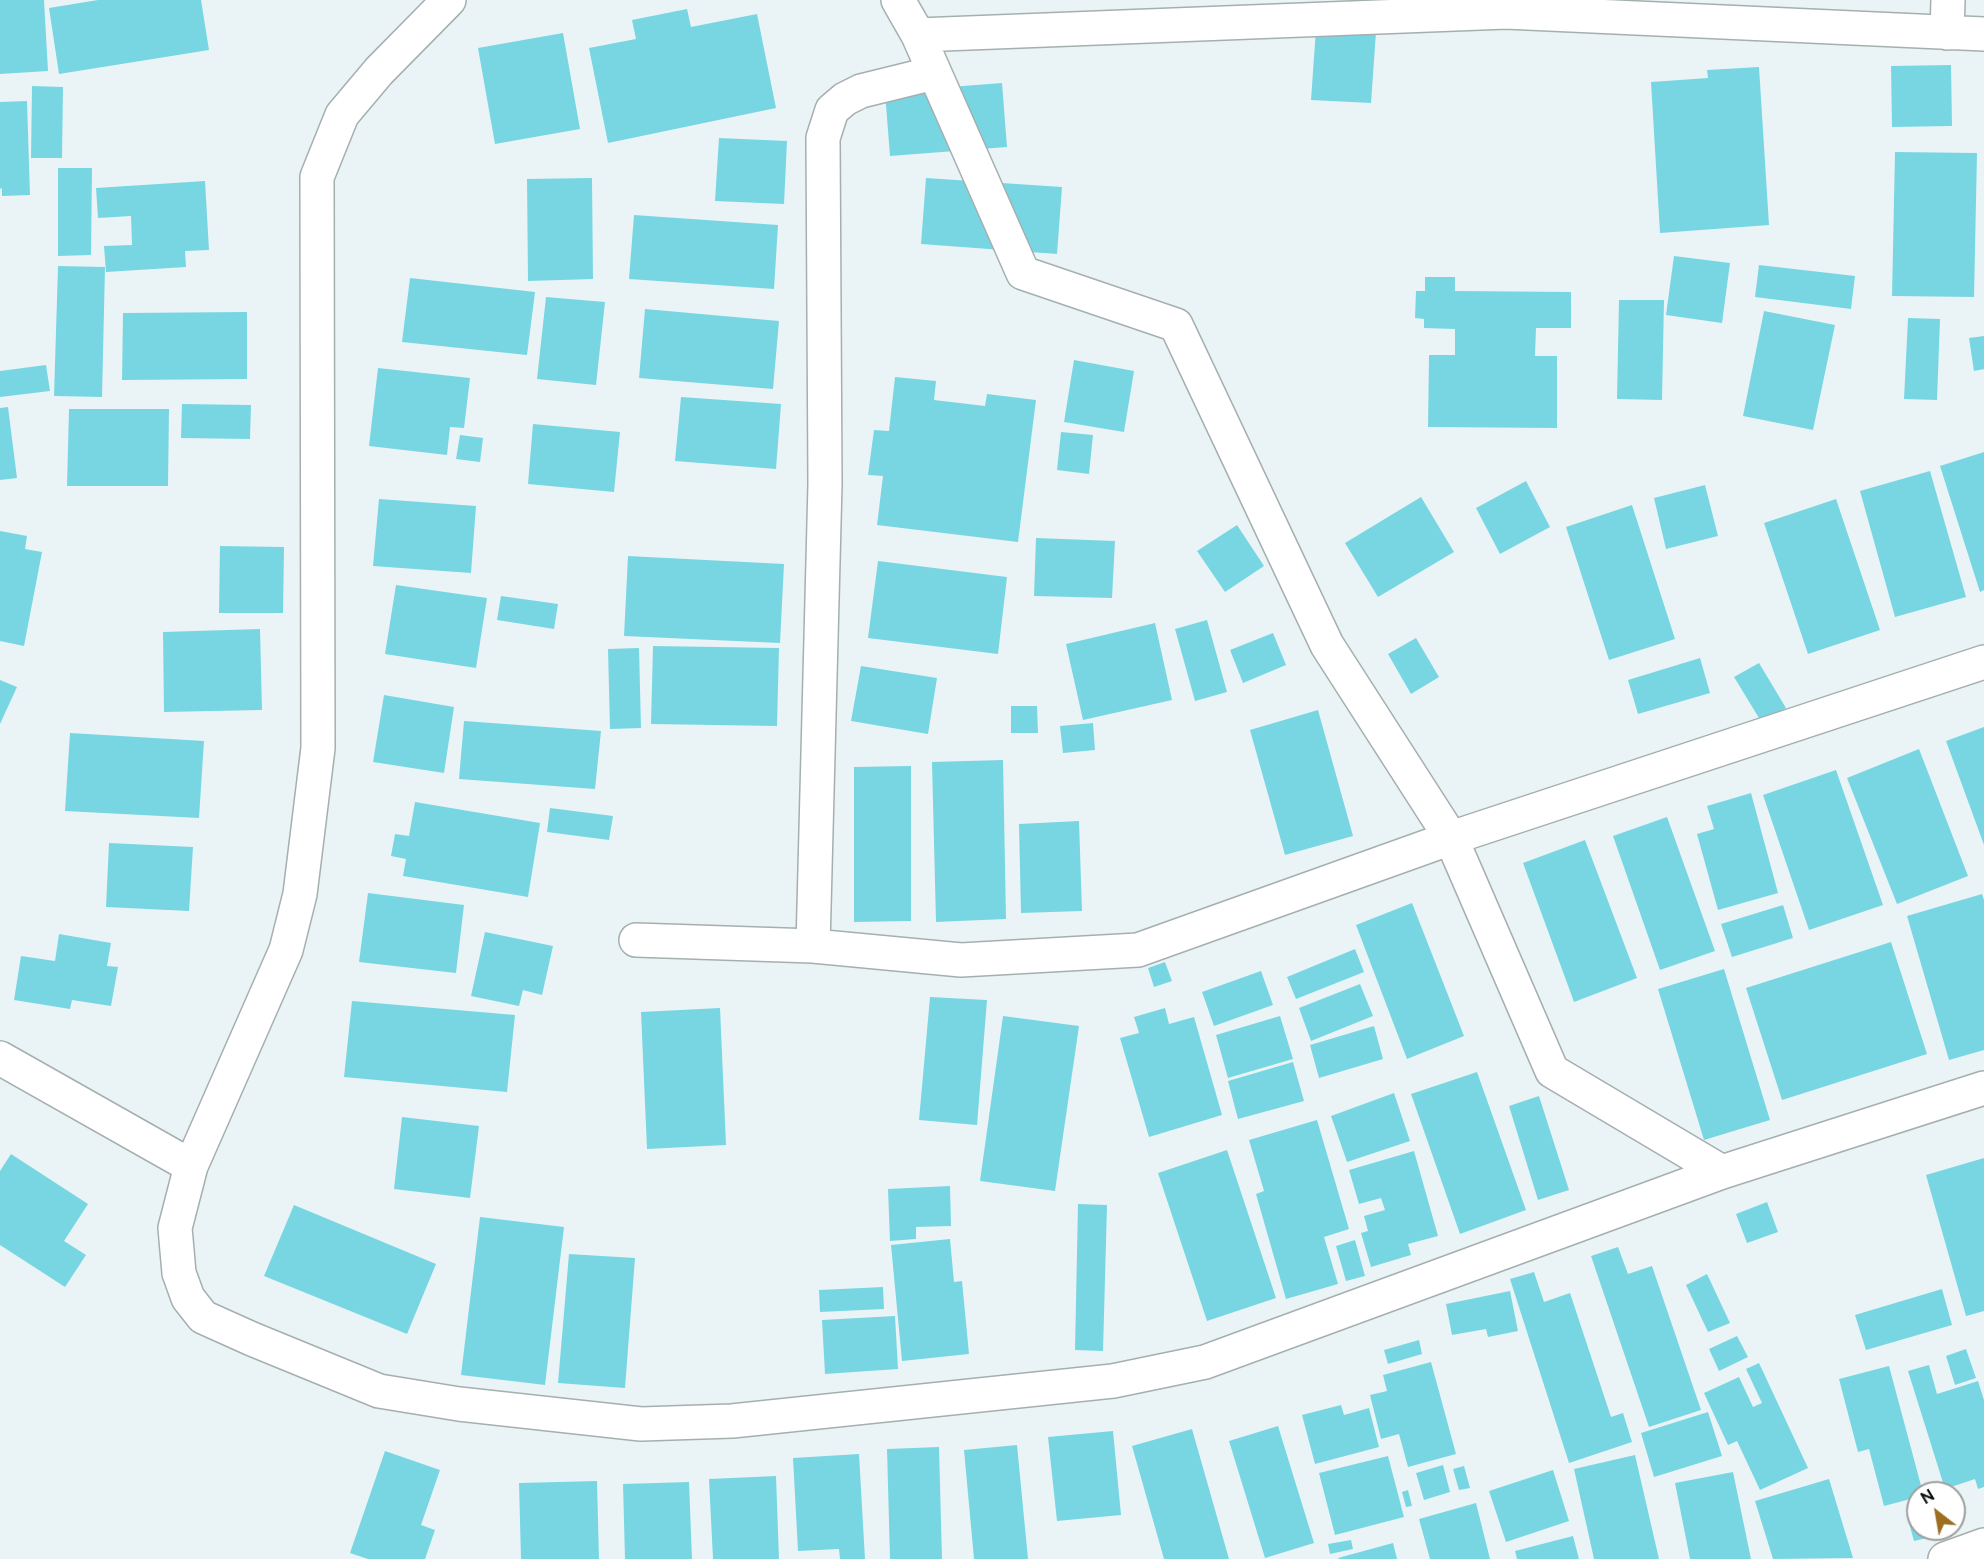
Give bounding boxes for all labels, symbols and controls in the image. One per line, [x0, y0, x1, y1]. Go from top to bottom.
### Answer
north arrow [1906, 1481, 1966, 1541]
text: N [1917, 1486, 1938, 1508]

